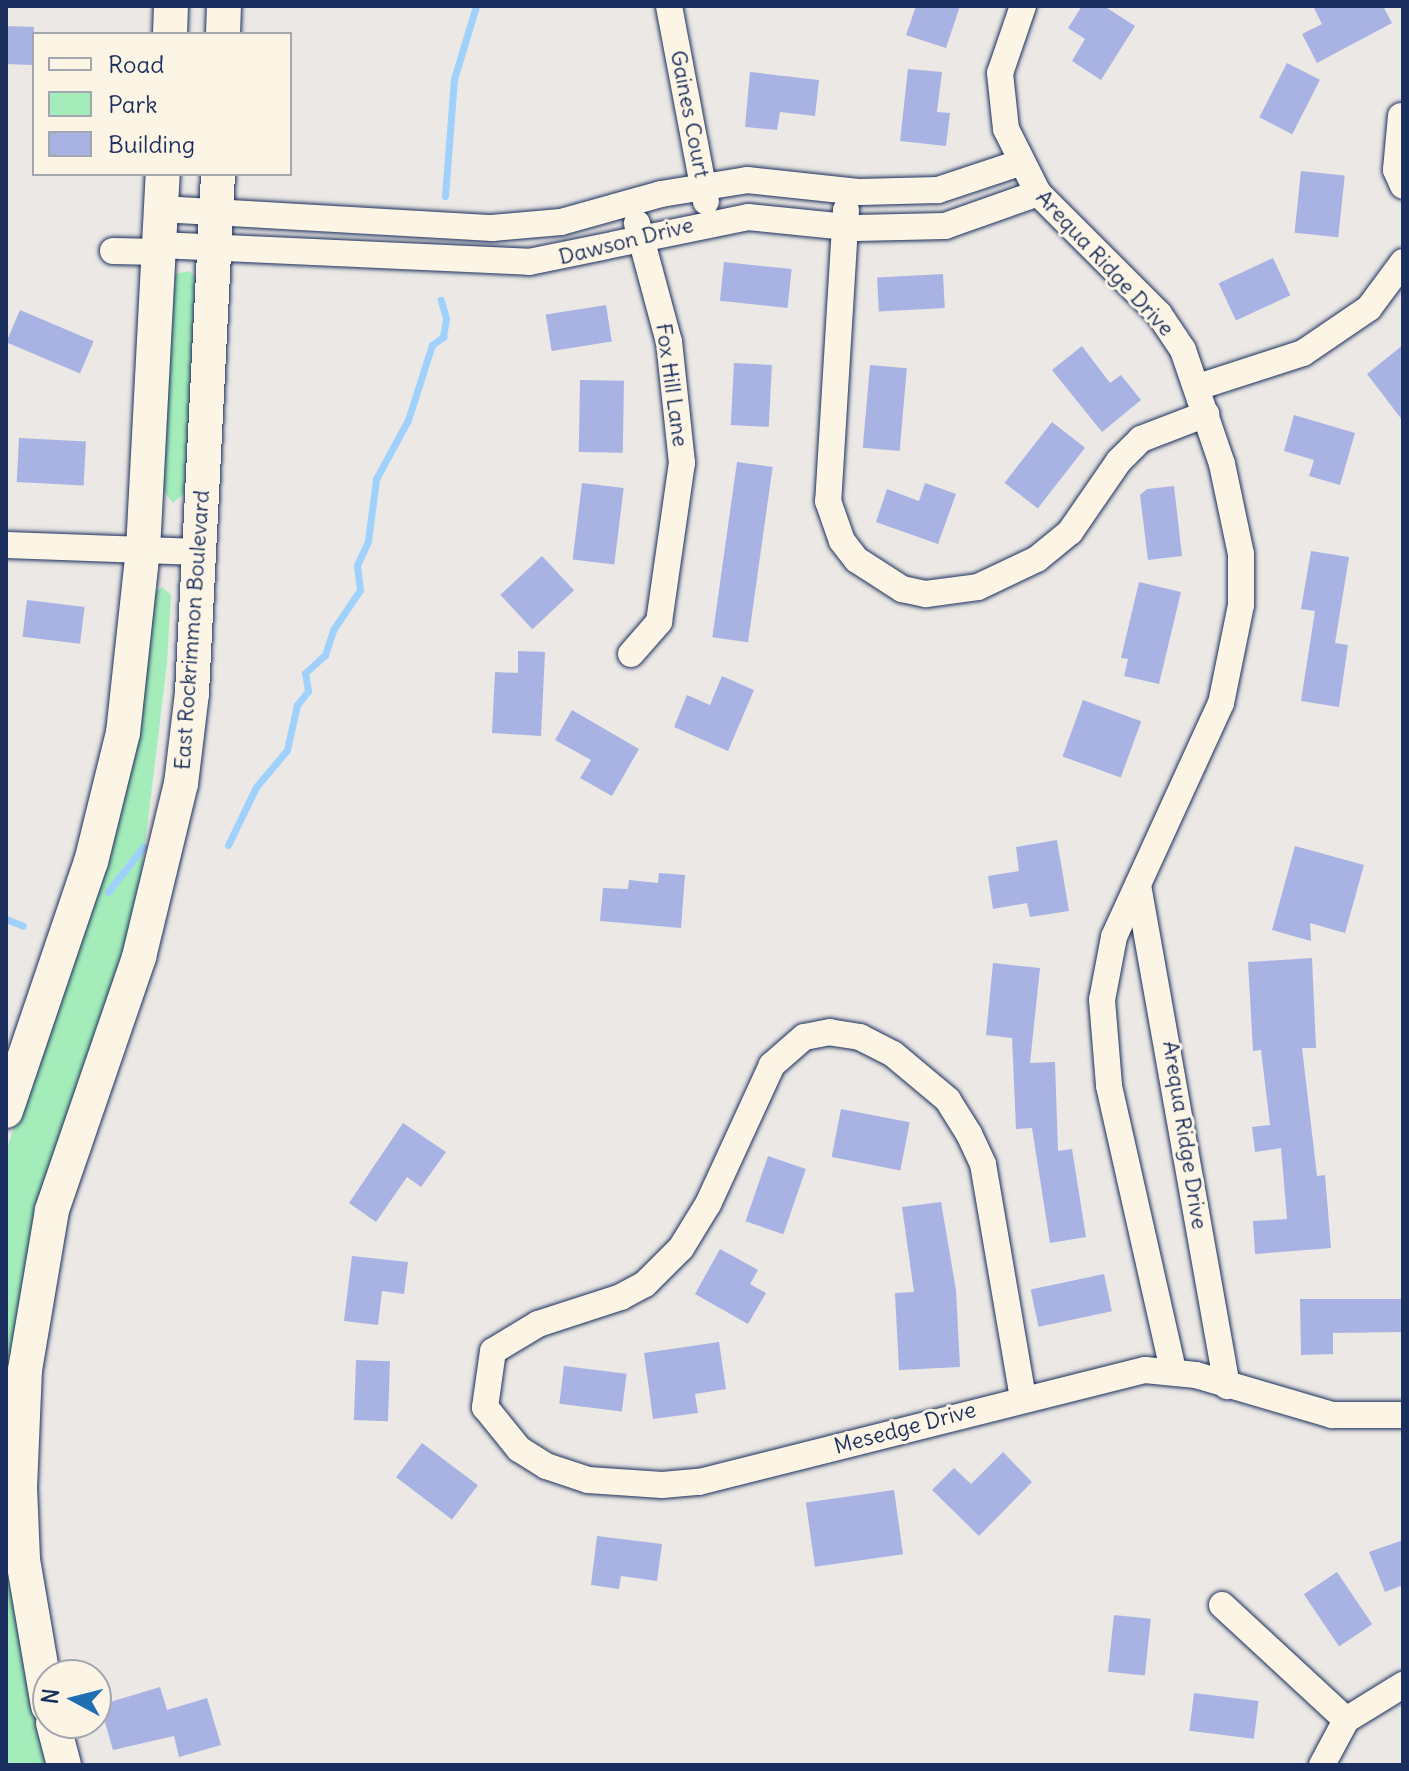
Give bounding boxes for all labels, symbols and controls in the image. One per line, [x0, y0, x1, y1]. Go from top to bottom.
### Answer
legend [32, 32, 292, 176]
street label: Gaines Court [665, 48, 715, 180]
text: Road [108, 49, 164, 79]
text: Park [108, 89, 158, 119]
text: Building [108, 129, 195, 159]
street label: Arequa Ridge Drive [1030, 184, 1180, 342]
street label: Dawson Drive [556, 212, 696, 270]
street label: Fox Hill Lane [650, 322, 694, 448]
street label: East Rockrimmon Boulevard [169, 489, 215, 771]
street label: Arequa Ridge Drive [1157, 1039, 1213, 1231]
street label: Mesedge Drive [831, 1396, 979, 1460]
north arrow [32, 1659, 112, 1739]
text: N [35, 1687, 65, 1706]

